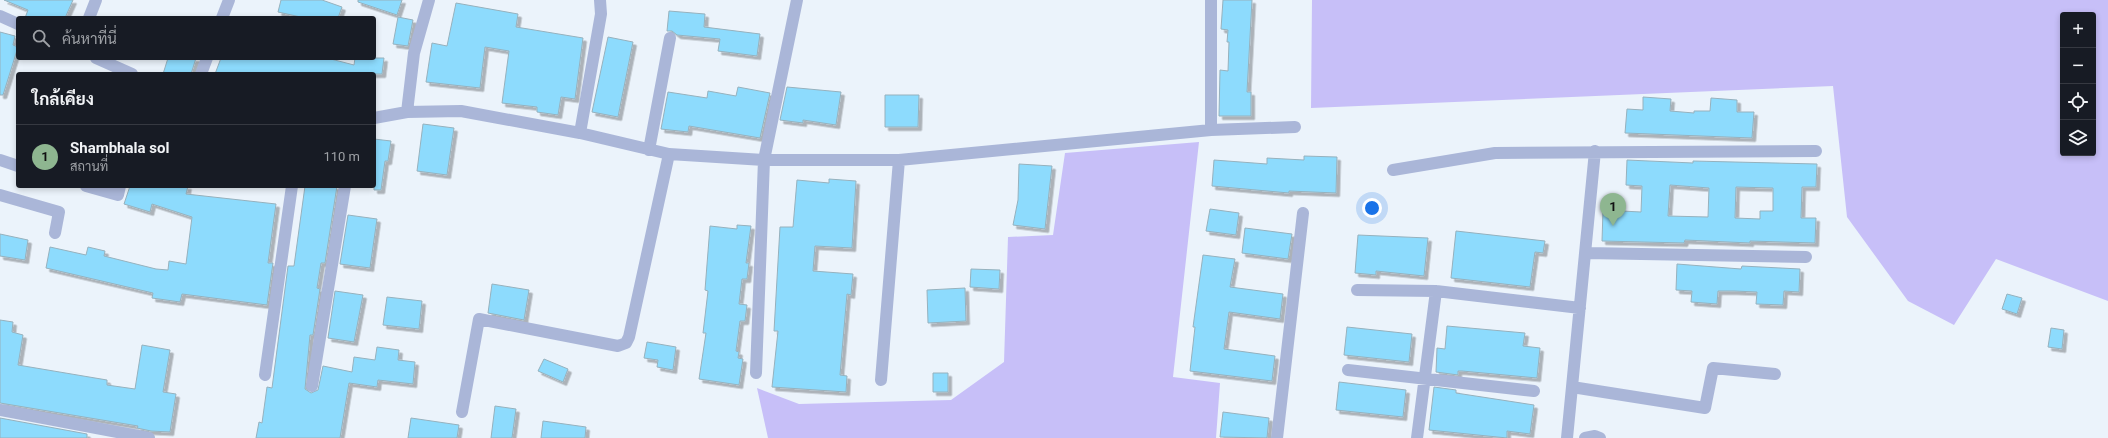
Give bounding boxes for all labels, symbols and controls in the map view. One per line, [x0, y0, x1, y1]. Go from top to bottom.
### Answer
map controls [2060, 12, 2096, 156]
button: + [2060, 12, 2096, 48]
search box [16, 16, 376, 60]
icon: search [30, 27, 52, 49]
text: ค้นหาที่นี่ [62, 30, 117, 48]
button: − [2060, 48, 2096, 84]
button: locate [2060, 84, 2096, 120]
text: ใกล้เคียง [32, 89, 94, 109]
button: layers [2060, 120, 2096, 156]
text: Shambhala sol [70, 139, 169, 157]
text: 1 [41, 149, 49, 164]
text: 110 m [323, 149, 360, 164]
text: สถานที่ [70, 159, 108, 174]
pin: 1 [1600, 193, 1626, 226]
your location [1362, 198, 1382, 218]

